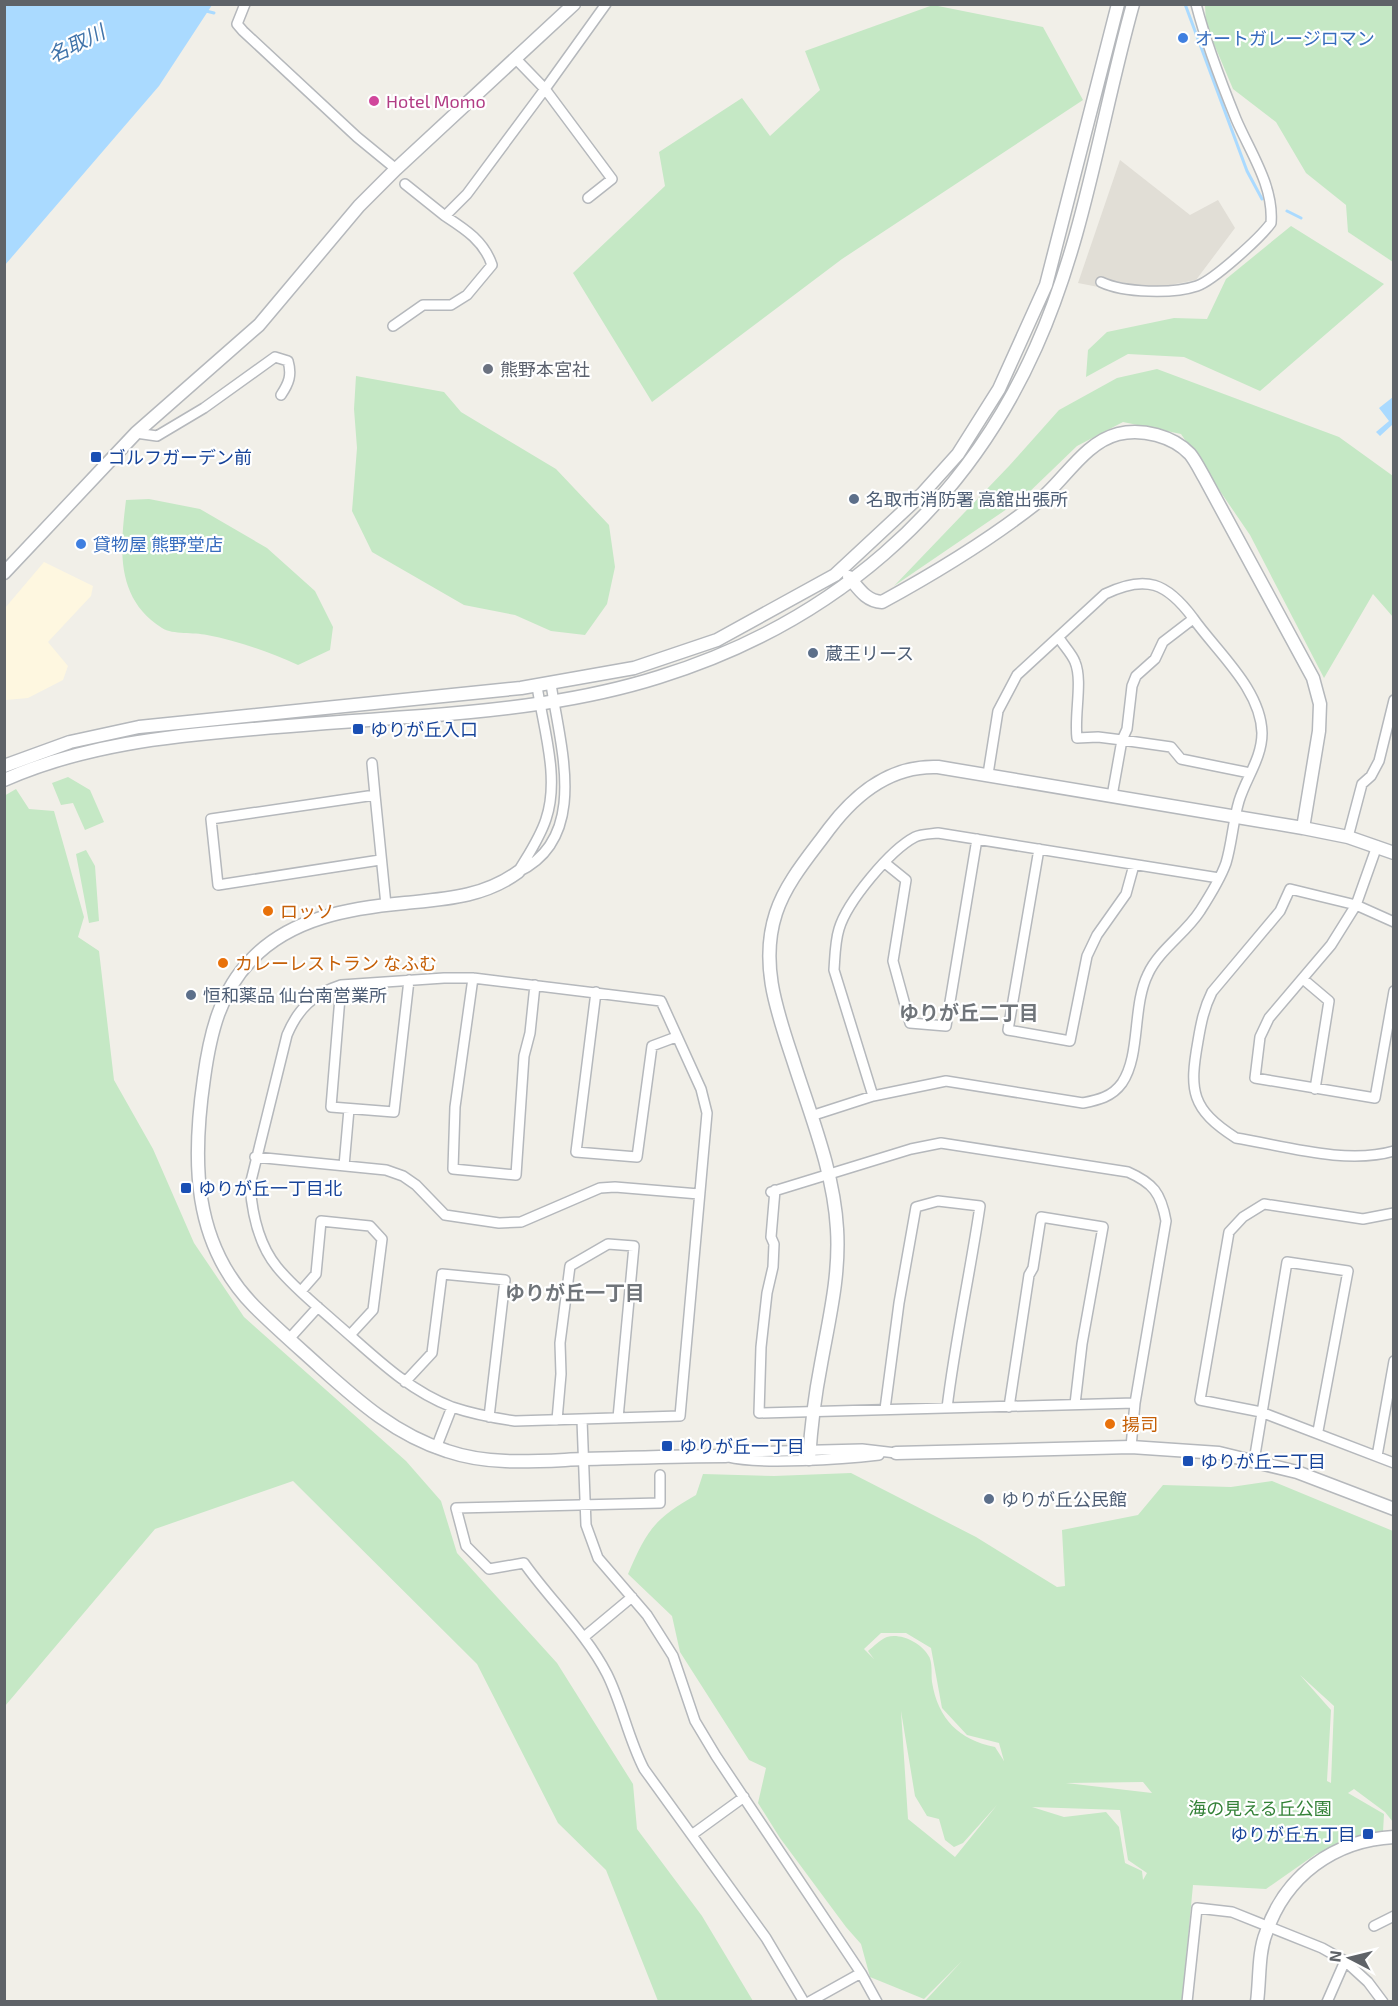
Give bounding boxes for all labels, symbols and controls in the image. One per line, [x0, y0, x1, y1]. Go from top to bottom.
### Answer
water label: 名取川 [44, 18, 110, 67]
place label: オートガレージロマン [1195, 27, 1375, 49]
marker: オートガレージロマン [1176, 31, 1190, 45]
place label: Hotel Momo [386, 90, 486, 112]
marker: Hotel Momo [367, 94, 381, 108]
place label: 熊野本宮社 [500, 358, 590, 380]
marker: 熊野本宮社 [481, 362, 495, 376]
place label: ゴルフガーデン前 [108, 446, 252, 468]
marker: ゴルフガーデン前 [89, 450, 103, 464]
place label: 名取市消防署 高舘出張所 [866, 488, 1068, 510]
marker: 名取市消防署 高舘出張所 [847, 492, 861, 506]
place label: 貸物屋 熊野堂店 [93, 533, 223, 555]
marker: 貸物屋 熊野堂店 [74, 537, 88, 551]
place label: 蔵王リース [825, 642, 914, 664]
marker: 蔵王リース [806, 646, 820, 660]
place label: ゆりが丘入口 [370, 718, 478, 740]
marker: ゆりが丘入口 [351, 722, 365, 736]
place label: ロッソ [280, 900, 334, 922]
marker: ロッソ [261, 904, 275, 918]
place label: カレーレストラン なふむ [235, 952, 437, 974]
marker: カレーレストラン なふむ [216, 956, 230, 970]
place label: 恒和薬品 仙台南営業所 [203, 984, 387, 1006]
marker: 恒和薬品 仙台南営業所 [184, 988, 198, 1002]
district label: ゆりが丘二丁目 [899, 1000, 1039, 1024]
place label: ゆりが丘一丁目北 [198, 1177, 342, 1199]
marker: ゆりが丘一丁目北 [179, 1181, 193, 1195]
district label: ゆりが丘一丁目 [505, 1280, 645, 1304]
place label: 揚司 [1122, 1413, 1158, 1435]
marker: 揚司 [1103, 1417, 1117, 1431]
place label: ゆりが丘一丁目 [679, 1435, 805, 1457]
marker: ゆりが丘一丁目 [660, 1439, 674, 1453]
place label: ゆりが丘二丁目 [1200, 1450, 1326, 1472]
marker: ゆりが丘二丁目 [1181, 1454, 1195, 1468]
place label: ゆりが丘公民館 [1001, 1488, 1127, 1510]
marker: ゆりが丘公民館 [982, 1492, 996, 1506]
park label: 海の見える丘公園 [1188, 1797, 1332, 1819]
place label: ゆりが丘五丁目 [1230, 1823, 1356, 1845]
marker: ゆりが丘五丁目 [1361, 1827, 1375, 1841]
north arrow [1320, 1928, 1380, 1988]
text: N [1324, 1949, 1345, 1963]

